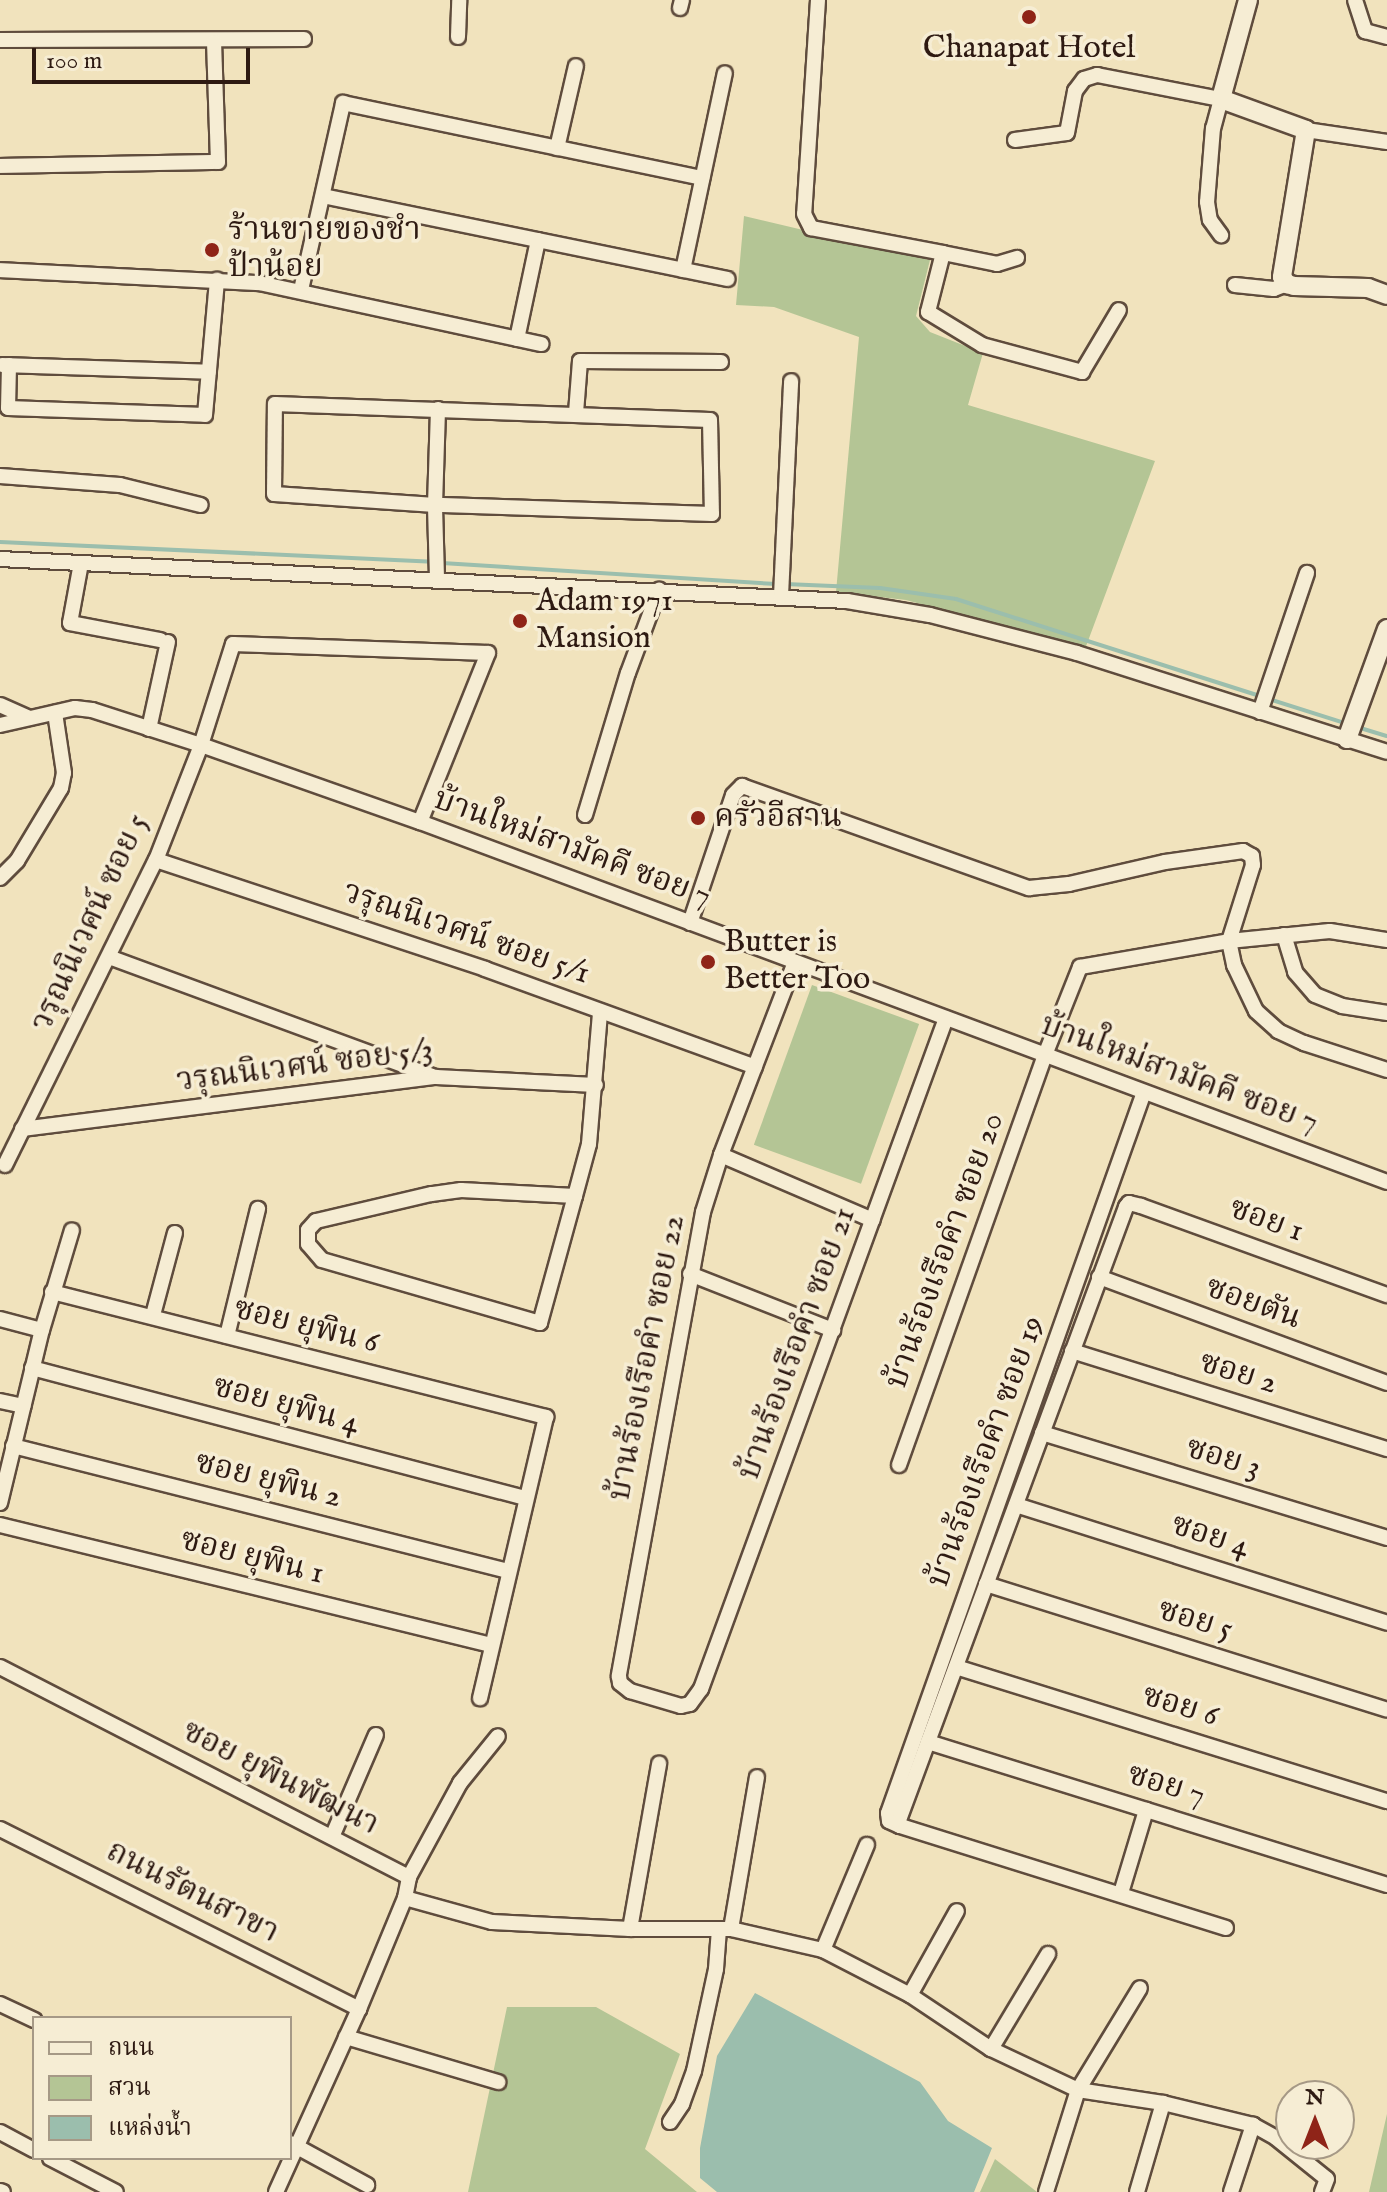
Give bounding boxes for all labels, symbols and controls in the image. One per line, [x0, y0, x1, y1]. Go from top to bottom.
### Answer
marker: Chanapat Hotel [1020, 8, 1038, 26]
place label: Chanapat Hotel [923, 30, 1135, 68]
scale bar [36, 32, 254, 82]
text: 100 m [46, 46, 102, 77]
place label: ร้านขายของชำ ป้าน้อย [228, 213, 421, 288]
marker: ร้านขายของชำ ป้าน้อย [203, 241, 221, 259]
place label: Adam 1971 Mansion [536, 584, 673, 659]
marker: Adam 1971 Mansion [511, 612, 529, 630]
street label: บ้านใหม่สามัคคี ซอย 7 [428, 781, 716, 917]
place label: ครัวอีสาน [714, 799, 842, 837]
street label: วรุณนิเวศน์ ซอย 5 [24, 808, 158, 1038]
marker: ครัวอีสาน [689, 809, 707, 827]
street label: วรุณนิเวศน์ ซอย 5/1 [338, 874, 594, 994]
place label: Butter is Better Too [724, 925, 870, 1000]
marker: Butter is Better Too [699, 953, 717, 971]
street label: บ้านใหม่สามัคคี ซอย 7 [1035, 1007, 1323, 1143]
street label: วรุณนิเวศน์ ซอย 5/3 [175, 1032, 435, 1102]
street label: บ้านร้องเรือคำ ซอย 20 [878, 1108, 1014, 1394]
street label: ซอย 1 [1224, 1190, 1308, 1252]
street label: บ้านร้องเรือคำ ซอย 21 [731, 1203, 865, 1485]
street label: บ้านร้องเรือคำ ซอย 22 [601, 1212, 695, 1504]
street label: ซอยตัน [1200, 1269, 1306, 1339]
street label: ซอย ยุพิน 6 [230, 1290, 382, 1364]
street label: บ้านร้องเรือคำ ซอย 19 [920, 1311, 1054, 1593]
street label: ซอย 2 [1195, 1344, 1281, 1404]
street label: ซอย ยุพิน 4 [209, 1368, 363, 1444]
street label: ซอย 3 [1181, 1430, 1265, 1488]
street label: ซอย ยุพิน 2 [191, 1444, 345, 1518]
street label: ซอย 4 [1166, 1506, 1254, 1568]
street label: ซอย ยุพิน 1 [176, 1522, 328, 1594]
street label: ซอย 5 [1153, 1592, 1237, 1650]
street label: ซอย 6 [1137, 1677, 1223, 1737]
street label: ซอย ยุพินพัฒนา [175, 1713, 385, 1845]
street label: ซอย 7 [1123, 1756, 1209, 1816]
street label: ถนนรัตนสาขา [99, 1833, 285, 1953]
legend [32, 2016, 292, 2160]
text: ถนน [108, 2033, 154, 2064]
text: สวน [108, 2073, 151, 2104]
north arrow [1275, 2080, 1355, 2160]
text: N [1305, 2084, 1325, 2112]
text: แหล่งน้ำ [108, 2113, 192, 2144]

